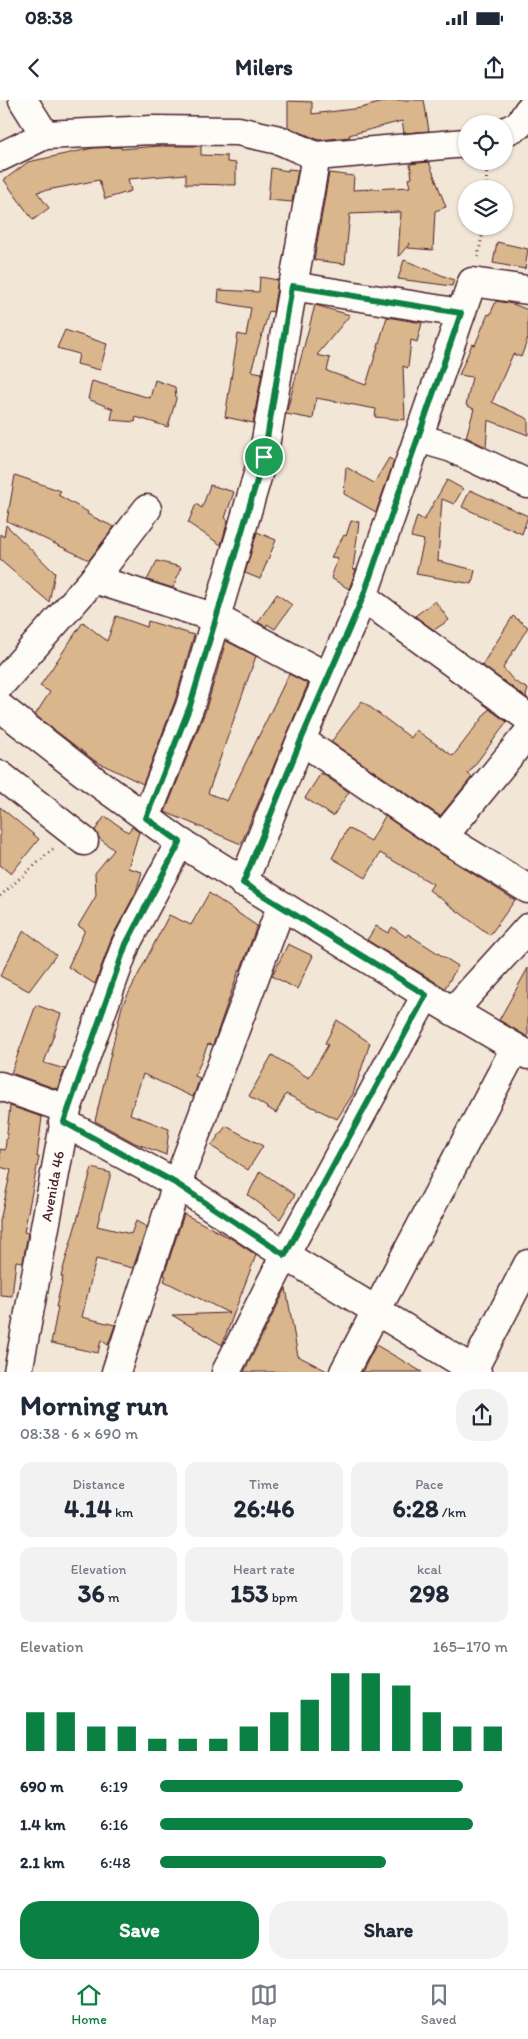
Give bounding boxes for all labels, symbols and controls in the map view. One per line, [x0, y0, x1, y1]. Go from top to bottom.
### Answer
text: 08:38 [25, 6, 73, 29]
icon: back [20, 54, 48, 82]
text: Milers [235, 54, 293, 81]
icon: share [480, 54, 508, 82]
map controls [458, 115, 513, 235]
button: locate [458, 115, 513, 170]
button: layers [458, 180, 513, 235]
pin [243, 436, 285, 478]
icon: arrive [250, 443, 278, 471]
street label: Avenida 46 [37, 1149, 68, 1223]
text: Morning run [20, 1388, 168, 1422]
button: share [456, 1389, 508, 1441]
text: 08:38 · 6 × 690 m [20, 1424, 138, 1443]
text: Distance [72, 1476, 125, 1493]
text: Time [249, 1476, 279, 1493]
text: Pace [415, 1476, 443, 1493]
text: 4.14 [64, 1493, 112, 1523]
text: 26:46 [234, 1493, 294, 1523]
text: 6:28 [392, 1493, 439, 1523]
text: km [112, 1504, 133, 1521]
text: /km [439, 1504, 466, 1521]
text: Elevation [71, 1561, 126, 1578]
text: Heart rate [233, 1561, 295, 1578]
text: kcal [417, 1561, 442, 1578]
text: 36 [78, 1578, 105, 1608]
text: 153 [230, 1578, 269, 1608]
text: 298 [409, 1578, 449, 1608]
text: m [105, 1589, 120, 1606]
text: bpm [269, 1589, 298, 1606]
text: Elevation [20, 1637, 84, 1656]
text: 165–170 m [433, 1637, 508, 1656]
text: 690 m [20, 1777, 64, 1796]
text: 6:19 [100, 1777, 128, 1796]
text: 1.4 km [20, 1815, 66, 1834]
text: 6:16 [100, 1815, 128, 1834]
text: 2.1 km [20, 1853, 65, 1872]
text: 6:48 [100, 1853, 131, 1872]
button: Save [20, 1901, 259, 1959]
button: Share [269, 1901, 508, 1959]
tab: Home [72, 1981, 107, 2028]
tab: Map [250, 1981, 278, 2028]
tab: Saved [421, 1981, 457, 2028]

